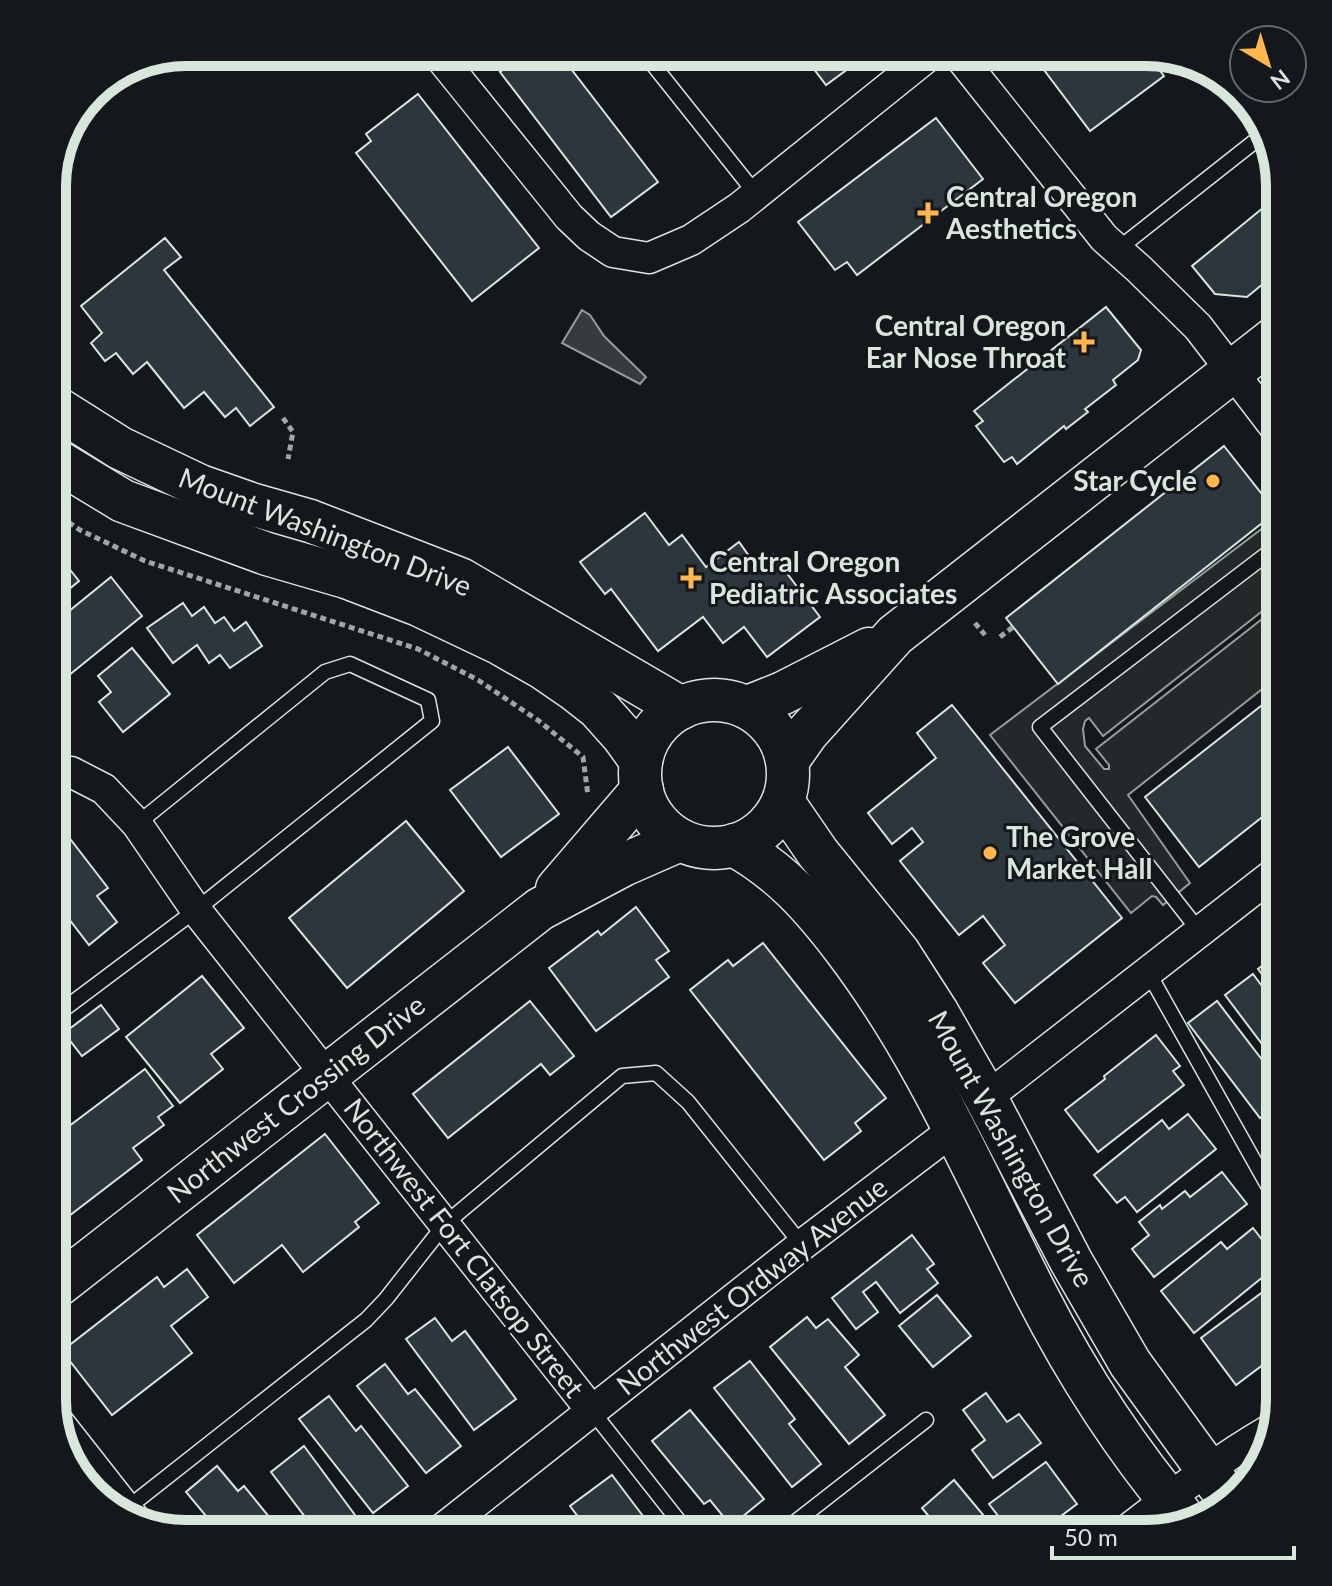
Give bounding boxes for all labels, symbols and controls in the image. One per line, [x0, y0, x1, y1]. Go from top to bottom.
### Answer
north arrow [1228, 24, 1308, 104]
text: N [1266, 64, 1296, 96]
place label: Central Oregon Aesthetics [945, 179, 1137, 245]
marker: Central Oregon Aesthetics [917, 202, 939, 224]
place label: Central Oregon Ear Nose Throat [866, 308, 1067, 374]
marker: Central Oregon Ear Nose Throat [1073, 331, 1095, 353]
street label: Mount Washington Drive [174, 460, 476, 603]
place label: Star Cycle [1073, 463, 1197, 497]
marker: Star Cycle [1204, 472, 1222, 490]
place label: Central Oregon Pediatric Associates [709, 544, 957, 610]
marker: Central Oregon Pediatric Associates [680, 567, 702, 589]
place label: The Grove Market Hall [1006, 819, 1152, 885]
marker: The Grove Market Hall [981, 844, 999, 862]
street label: Northwest Crossing Drive [160, 987, 431, 1209]
street label: Mount Washington Drive [922, 1004, 1102, 1293]
street label: Northwest Fort Clatsop Street [337, 1091, 592, 1404]
street label: Northwest Ordway Avenue [609, 1169, 893, 1401]
scale bar [1052, 1510, 1294, 1560]
text: 50 m [1064, 1522, 1118, 1551]

